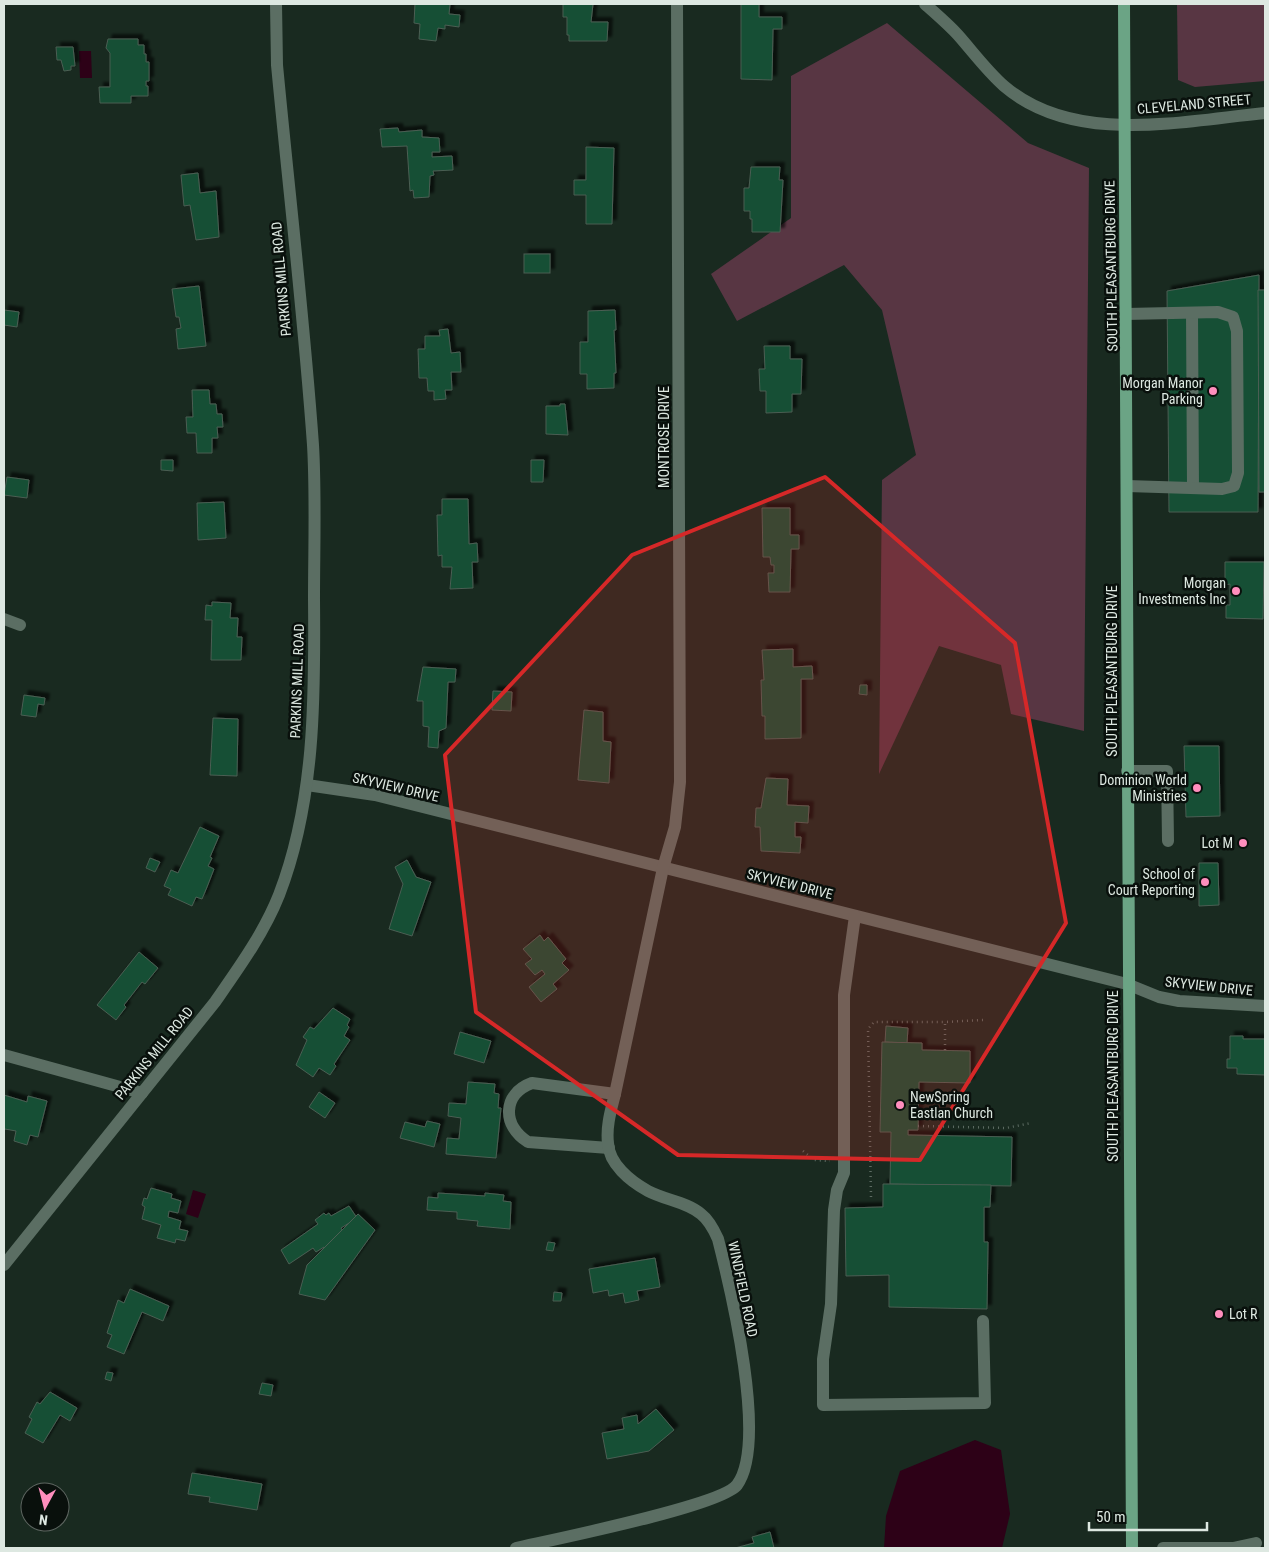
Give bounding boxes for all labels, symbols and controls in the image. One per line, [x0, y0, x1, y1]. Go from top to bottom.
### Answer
street label: CLEVELAND STREET [1136, 91, 1252, 117]
street label: SOUTH PLEASANTBURG DRIVE [1102, 180, 1120, 352]
street label: PARKINS MILL ROAD [268, 221, 294, 337]
place label: Morgan Manor Parking [1122, 375, 1203, 407]
marker: Morgan Manor Parking [1207, 385, 1219, 397]
street label: MONTROSE DRIVE [656, 386, 672, 488]
place label: Morgan Investments Inc [1138, 575, 1226, 607]
street label: SOUTH PLEASANTBURG DRIVE [1104, 585, 1120, 757]
marker: Morgan Investments Inc [1230, 585, 1242, 597]
street label: PARKINS MILL ROAD [287, 623, 307, 739]
street label: SKYVIEW DRIVE [351, 769, 441, 805]
place label: Dominion World Ministries [1099, 772, 1187, 804]
marker: Dominion World Ministries [1191, 782, 1203, 794]
place label: Lot M [1201, 835, 1233, 851]
marker: Lot M [1237, 837, 1249, 849]
street label: SKYVIEW DRIVE [745, 866, 835, 902]
place label: School of Court Reporting [1108, 866, 1196, 898]
marker: School of Court Reporting [1199, 876, 1211, 888]
street label: SKYVIEW DRIVE [1164, 973, 1254, 999]
street label: SOUTH PLEASANTBURG DRIVE [1105, 990, 1121, 1162]
street label: PARKINS MILL ROAD [112, 1003, 196, 1103]
place label: NewSpring Eastlan Church [910, 1089, 993, 1121]
marker: NewSpring Eastlan Church [894, 1099, 906, 1111]
street label: WINDFIELD ROAD [725, 1240, 761, 1338]
place label: Lot R [1229, 1306, 1258, 1322]
marker: Lot R [1213, 1308, 1225, 1320]
north arrow [20, 1482, 70, 1532]
scale bar [1089, 1500, 1206, 1532]
text: 50 m [1096, 1508, 1126, 1526]
text: N [38, 1511, 49, 1528]

